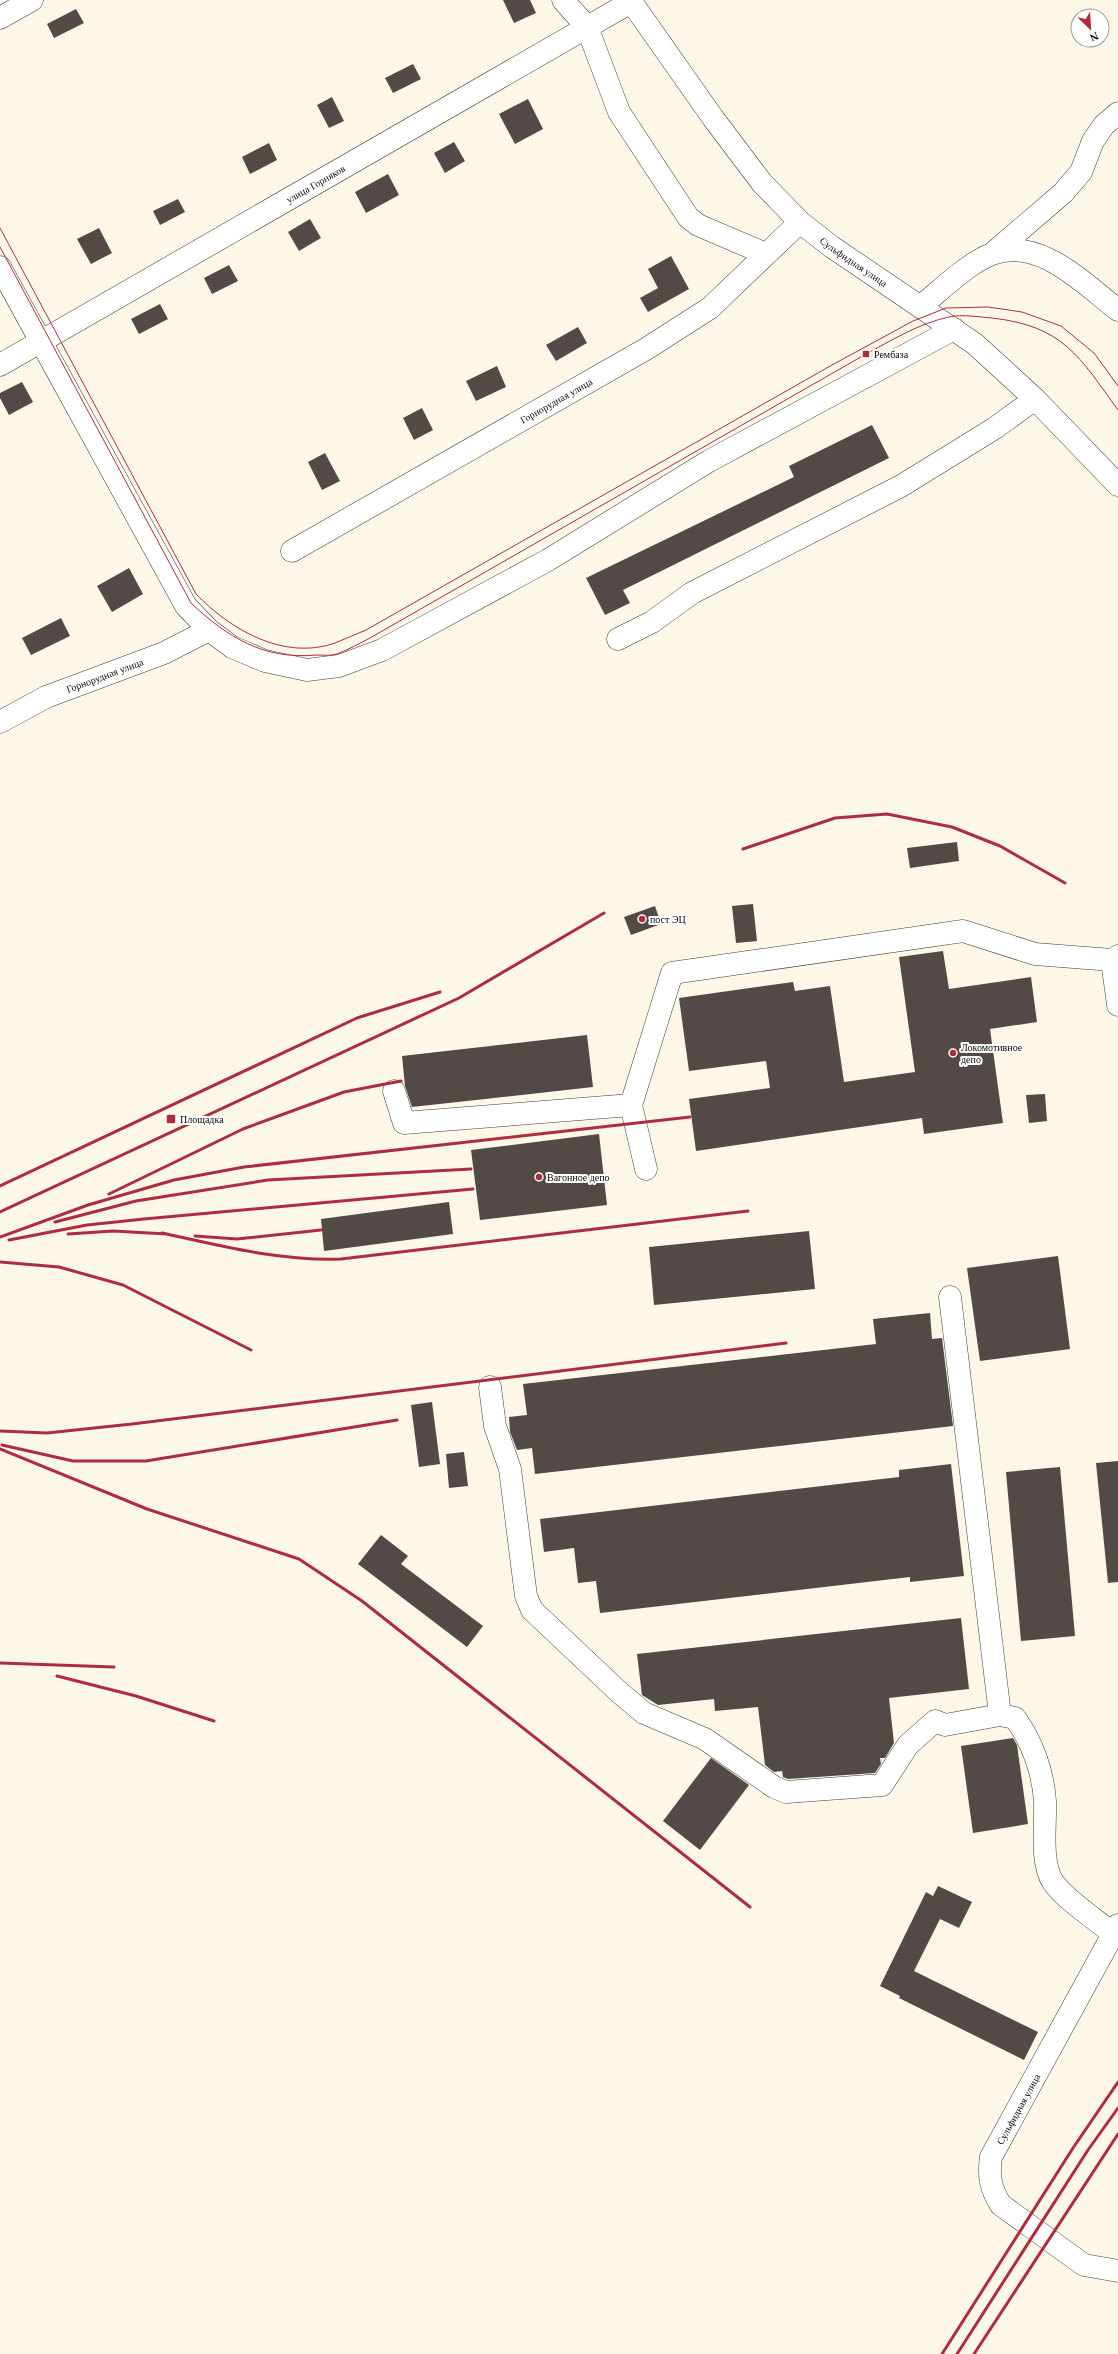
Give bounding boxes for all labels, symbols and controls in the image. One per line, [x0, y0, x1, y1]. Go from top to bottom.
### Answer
north arrow [1070, 8, 1110, 48]
text: N [1088, 30, 1100, 44]
street label: улица Горняков [284, 163, 347, 205]
street label: Сульфидная улица [818, 235, 890, 289]
marker: Рембаза [861, 349, 871, 359]
place label: Рембаза [874, 349, 909, 360]
street label: Горнорудная улица [518, 376, 595, 426]
street label: Горнорудная улица [65, 656, 145, 695]
marker: пост ЭЦ [637, 914, 647, 924]
place label: пост ЭЦ [650, 914, 686, 925]
place label: Локомотивное депо [961, 1042, 1023, 1065]
marker: Локомотивное депо [948, 1048, 958, 1058]
marker: Площадка [165, 1113, 177, 1125]
place label: Площадка [180, 1114, 224, 1125]
marker: Вагонное депо [534, 1172, 544, 1182]
place label: Вагонное депо [547, 1172, 610, 1183]
street label: Сульфидная улица [994, 2072, 1043, 2146]

